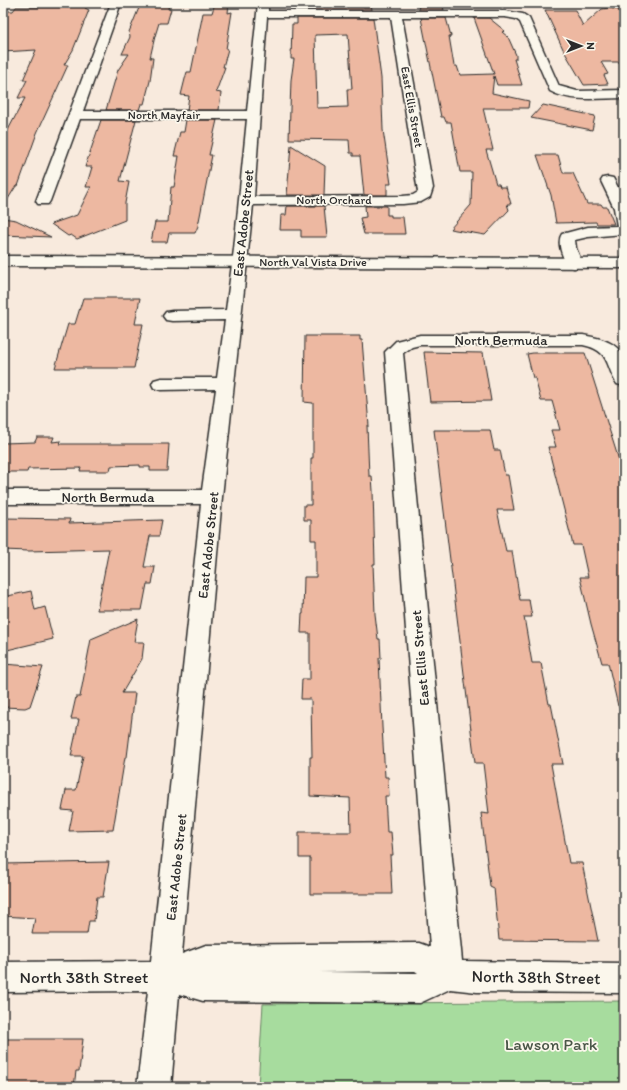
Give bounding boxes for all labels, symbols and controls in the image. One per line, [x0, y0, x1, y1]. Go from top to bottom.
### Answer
north arrow [561, 26, 601, 66]
text: N [584, 42, 597, 50]
street label: East Ellis Street [398, 65, 426, 149]
street label: North Mayfair [128, 108, 200, 122]
street label: East Adobe Street [229, 169, 258, 278]
street label: North Orchard [296, 193, 372, 207]
street label: North Val Vista Drive [259, 255, 367, 269]
street label: North Bermuda [454, 332, 548, 349]
street label: North Bermuda [61, 489, 155, 506]
street label: East Adobe Street [194, 491, 223, 600]
street label: East Ellis Street [408, 610, 433, 706]
street label: East Adobe Street [162, 813, 191, 922]
street label: North 38th Street [471, 966, 601, 988]
street label: North 38th Street [20, 967, 149, 987]
park label: Lawson Park [505, 1034, 598, 1054]

